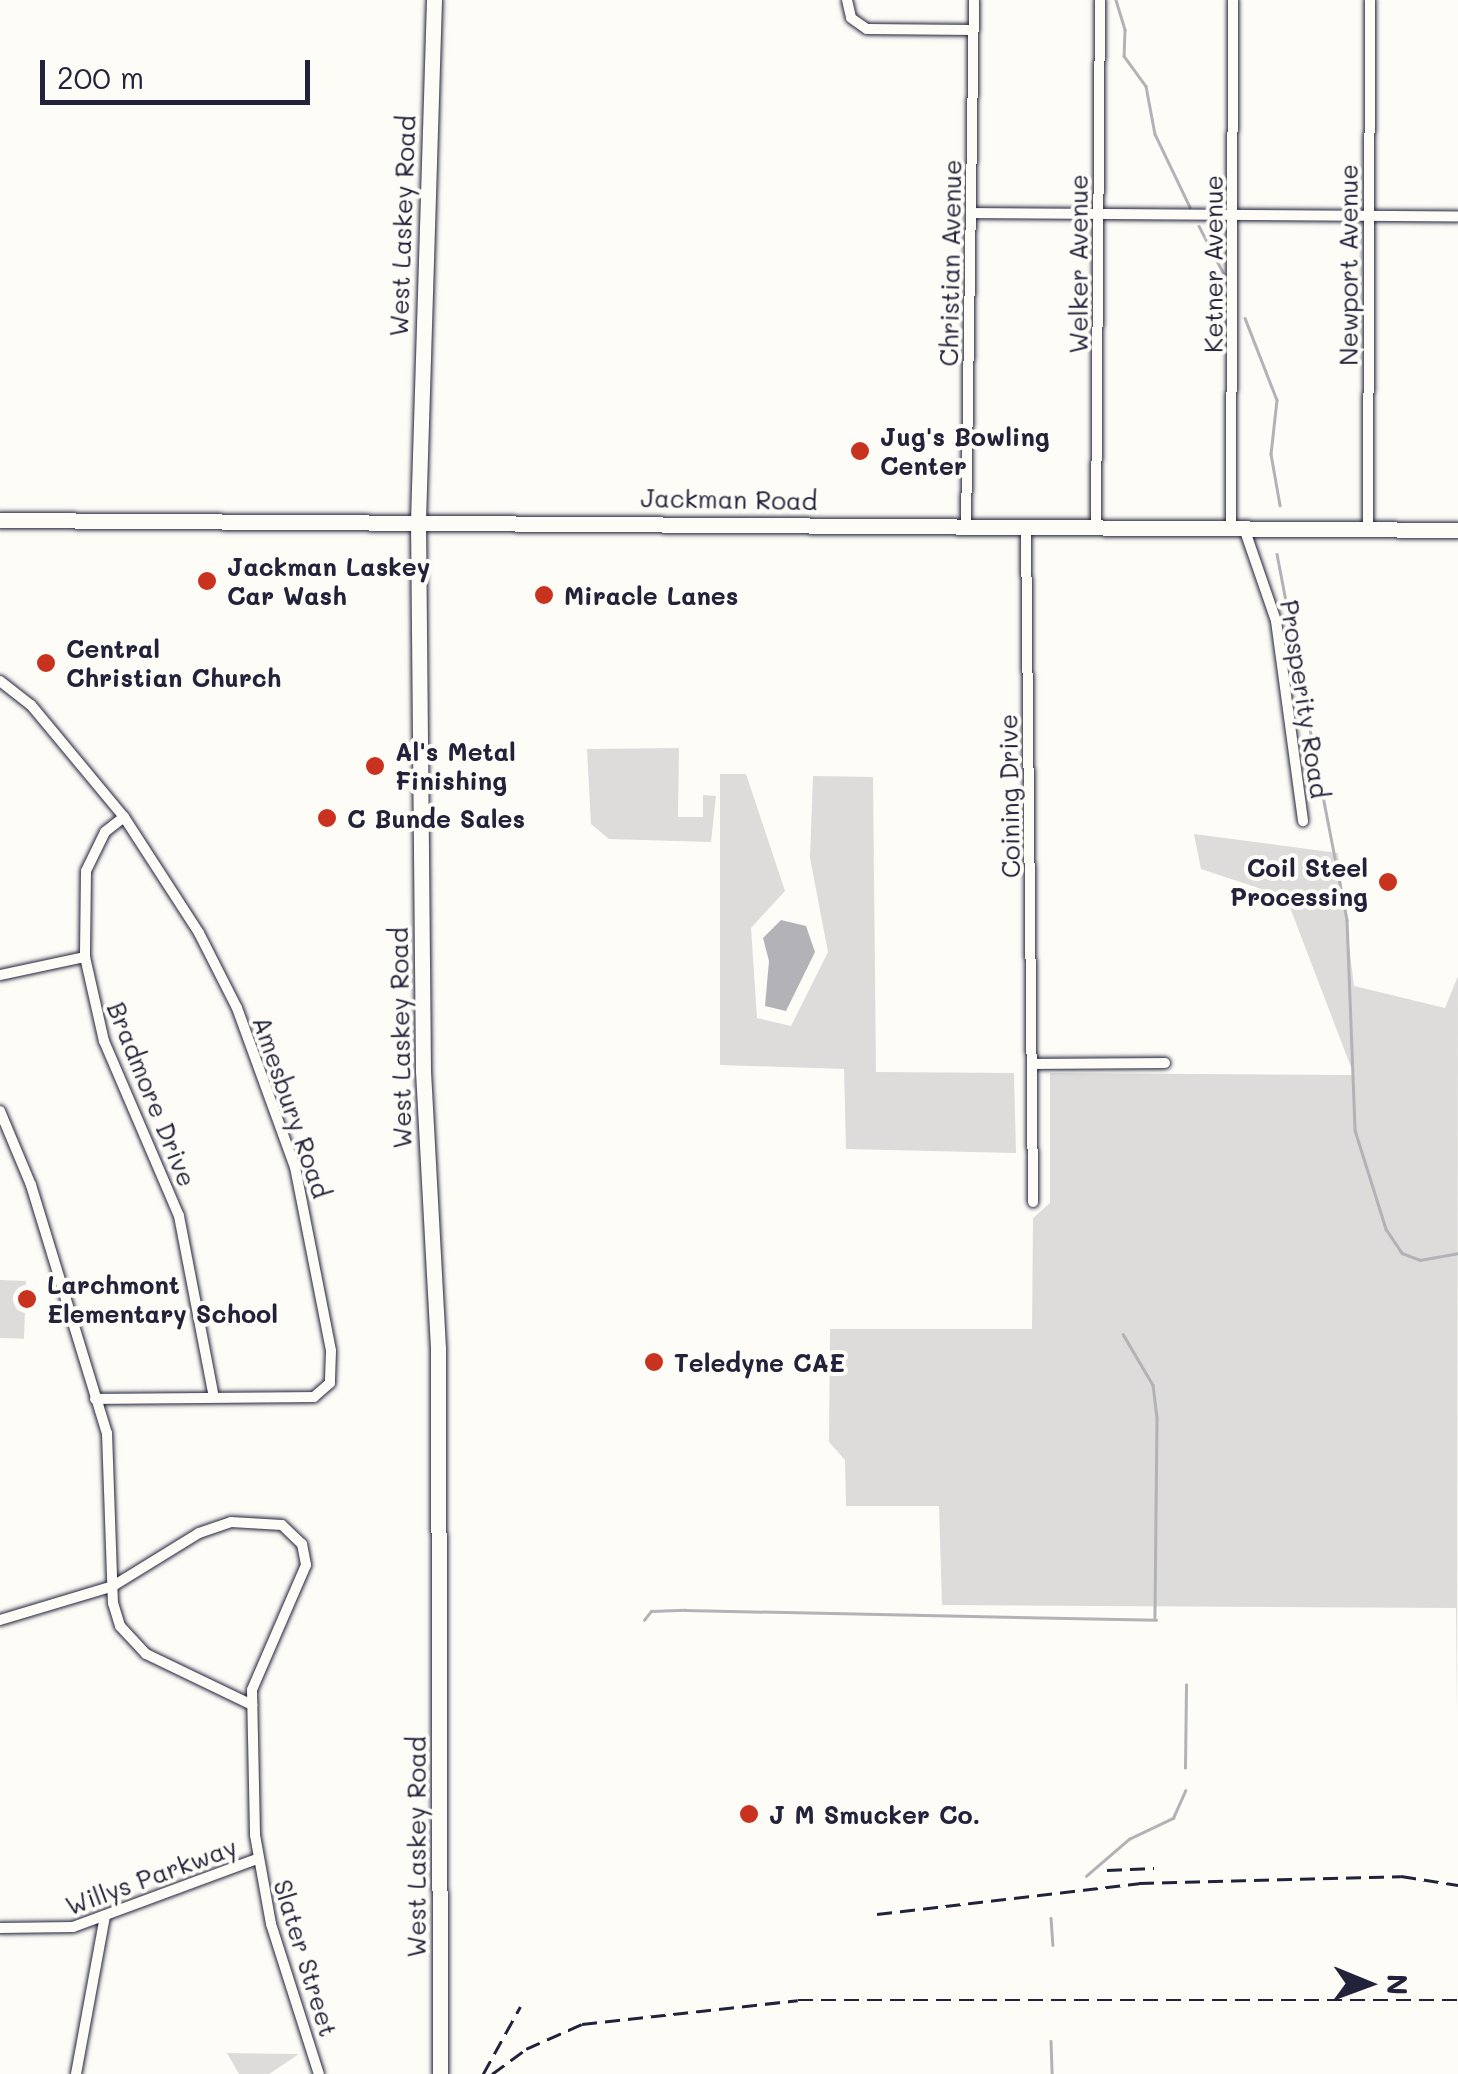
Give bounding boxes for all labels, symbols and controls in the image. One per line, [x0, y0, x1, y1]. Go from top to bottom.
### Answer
scale bar [45, 40, 315, 102]
text: 200 m [57, 57, 144, 97]
street label: West Laskey Road [383, 115, 421, 337]
street label: Christian Avenue [933, 159, 967, 367]
street label: Newport Avenue [1333, 164, 1363, 366]
street label: Welker Avenue [1063, 174, 1093, 354]
street label: Ketner Avenue [1198, 175, 1228, 353]
place label: Jug's Bowling Center [880, 422, 1050, 481]
marker: Jug's Bowling Center [849, 440, 871, 462]
street label: Jackman Road [640, 482, 818, 516]
place label: Jackman Laskey Car Wash [227, 552, 430, 611]
marker: Jackman Laskey Car Wash [196, 570, 218, 592]
place label: Miracle Lanes [564, 580, 738, 610]
marker: Miracle Lanes [533, 584, 555, 606]
street label: Prosperity Road [1275, 598, 1335, 800]
place label: Central Christian Church [66, 634, 281, 693]
marker: Central Christian Church [35, 652, 57, 674]
street label: Coining Drive [993, 714, 1025, 878]
place label: Al's Metal Finishing [395, 737, 516, 796]
marker: Al's Metal Finishing [364, 755, 386, 777]
place label: C Bunde Sales [347, 803, 525, 833]
marker: C Bunde Sales [316, 807, 338, 829]
place label: Coil Steel Processing [1230, 853, 1368, 912]
marker: Coil Steel Processing [1377, 871, 1399, 893]
street label: West Laskey Road [383, 927, 417, 1149]
street label: Bradmore Drive [101, 997, 203, 1191]
street label: Amesbury Road [247, 1012, 337, 1202]
place label: Larchmont Elementary School [47, 1270, 278, 1329]
marker: Larchmont Elementary School [16, 1288, 38, 1310]
place label: Teledyne CAE [674, 1347, 845, 1377]
marker: Teledyne CAE [643, 1351, 665, 1373]
street label: West Laskey Road [401, 1736, 431, 1958]
place label: J M Smucker Co. [769, 1799, 980, 1829]
marker: J M Smucker Co. [738, 1803, 760, 1825]
street label: Willys Parkway [61, 1831, 241, 1921]
street label: Slater Street [268, 1876, 344, 2040]
north arrow [1318, 1934, 1418, 2034]
text: N [1380, 1974, 1416, 1995]

